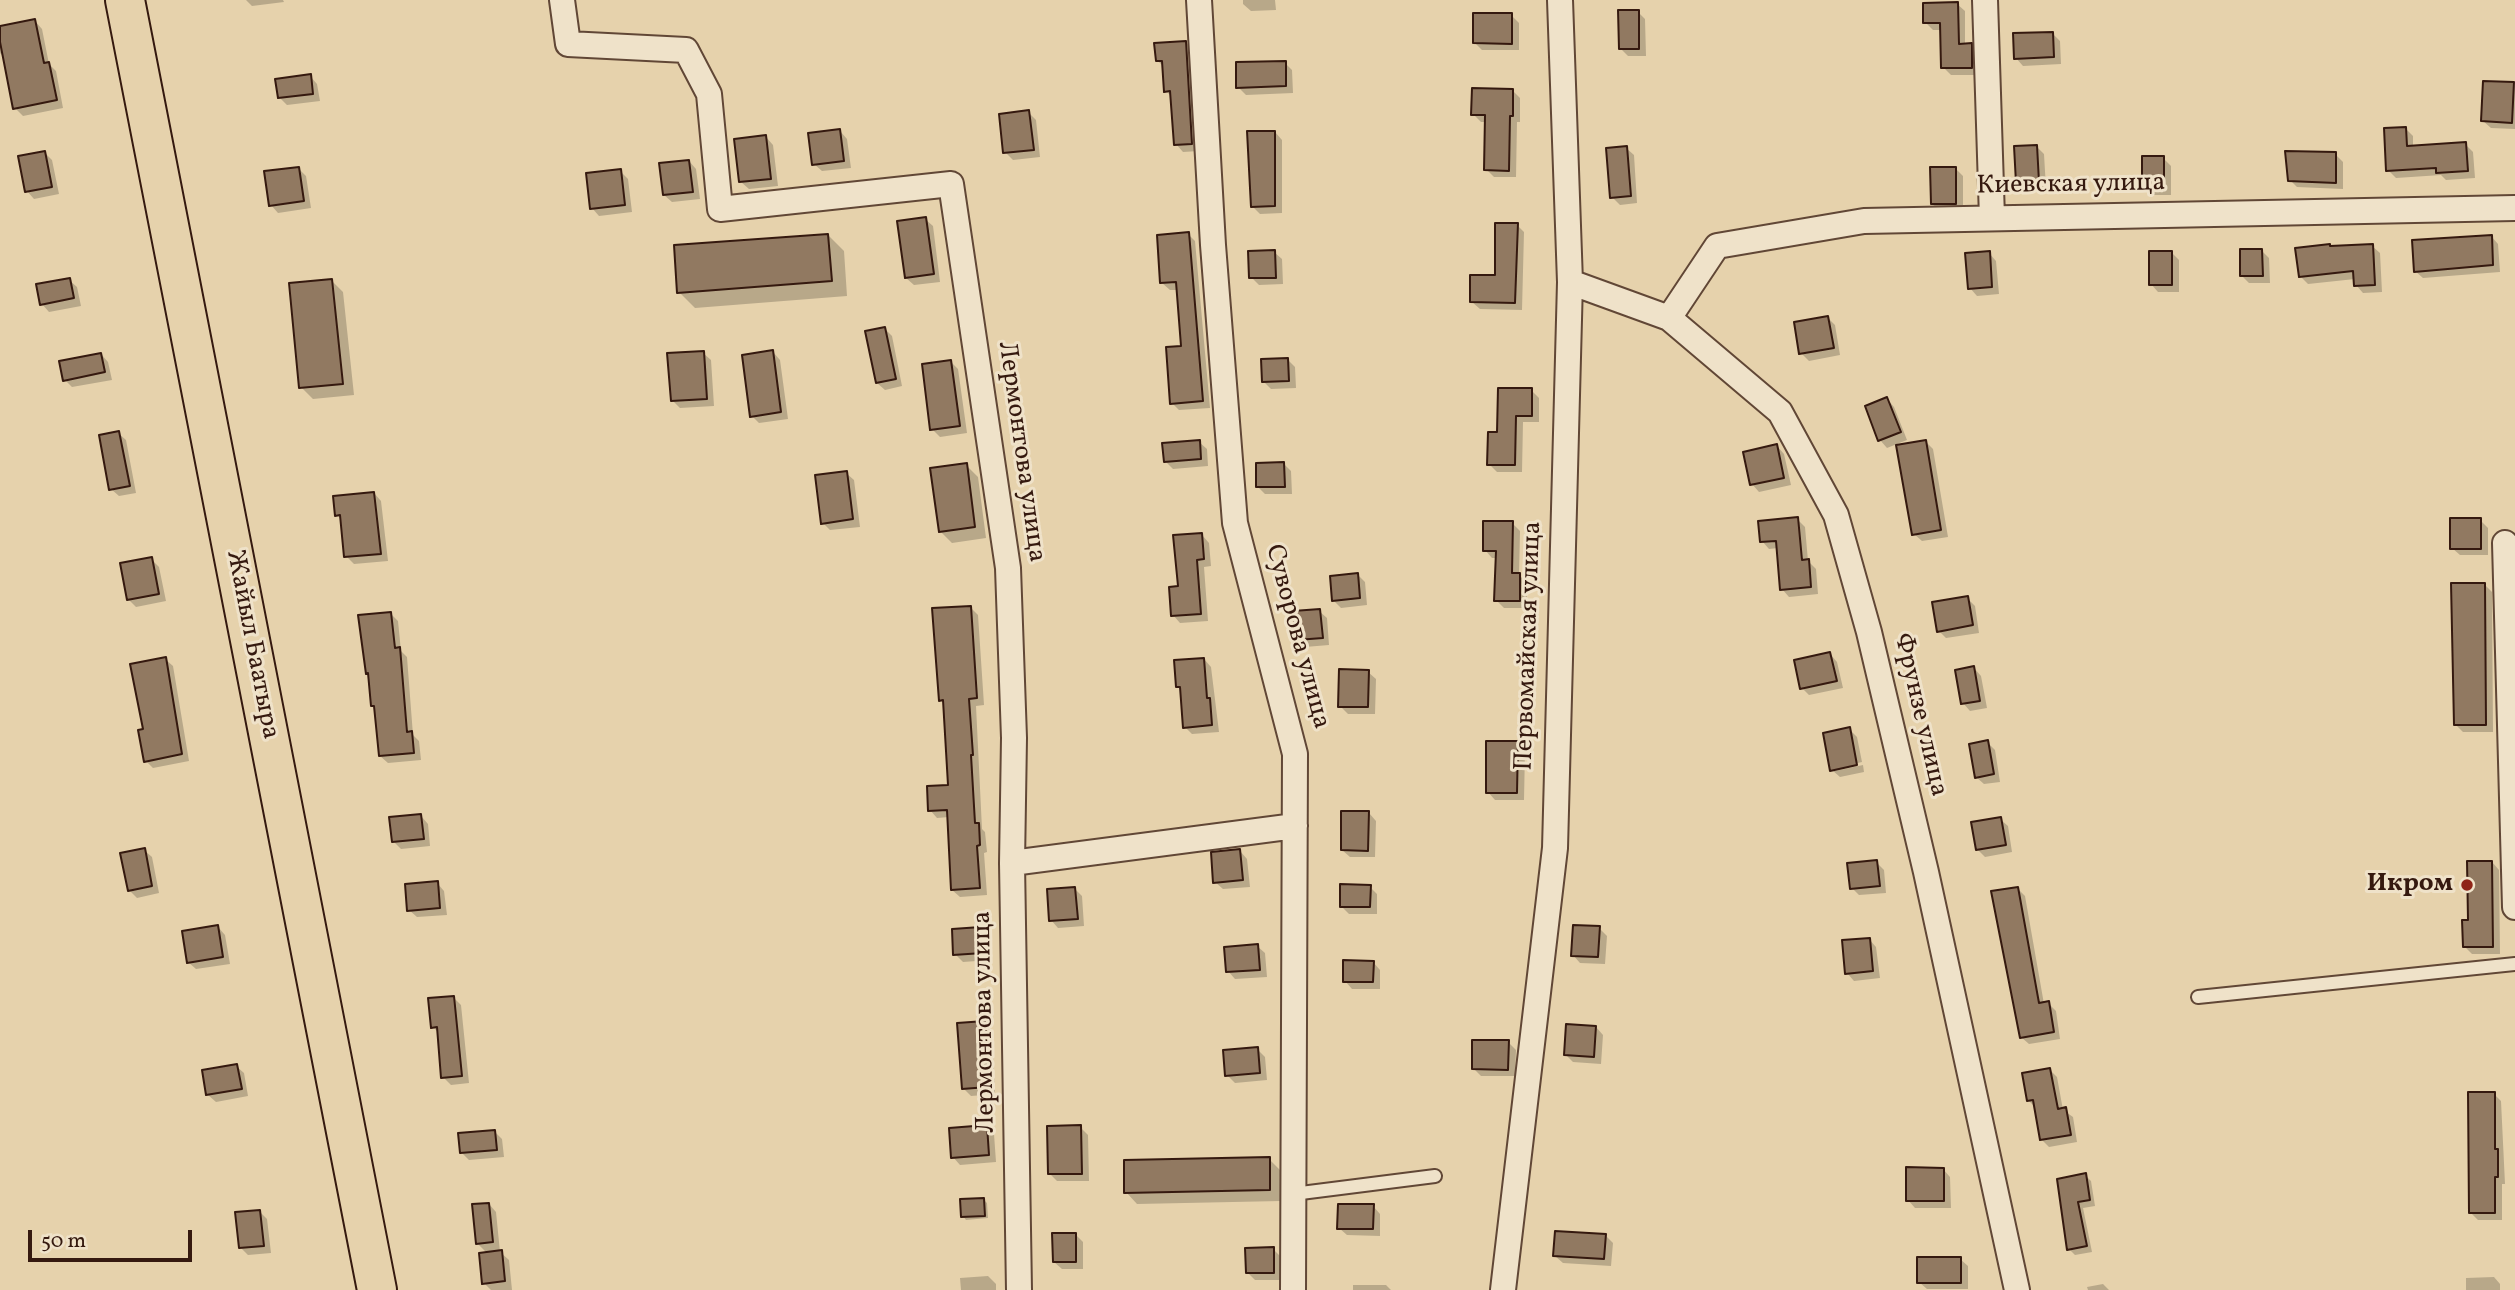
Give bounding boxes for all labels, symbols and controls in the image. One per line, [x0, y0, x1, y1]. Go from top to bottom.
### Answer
street label: Киевская улица [1976, 169, 2166, 203]
street label: Лермонтова улица [989, 340, 1051, 564]
street label: Первомайская улица [1510, 521, 1550, 771]
street label: Суворова улица [1256, 541, 1336, 733]
street label: Жайыл Баатыра [217, 548, 285, 742]
street label: Фрунзе улица [1885, 630, 1953, 800]
place label: Икром [2367, 869, 2453, 901]
marker: Икром [2459, 877, 2475, 893]
street label: Лермонтова улица [968, 911, 1004, 1133]
scale bar [32, 1216, 196, 1260]
text: 50 m [41, 1227, 86, 1256]

